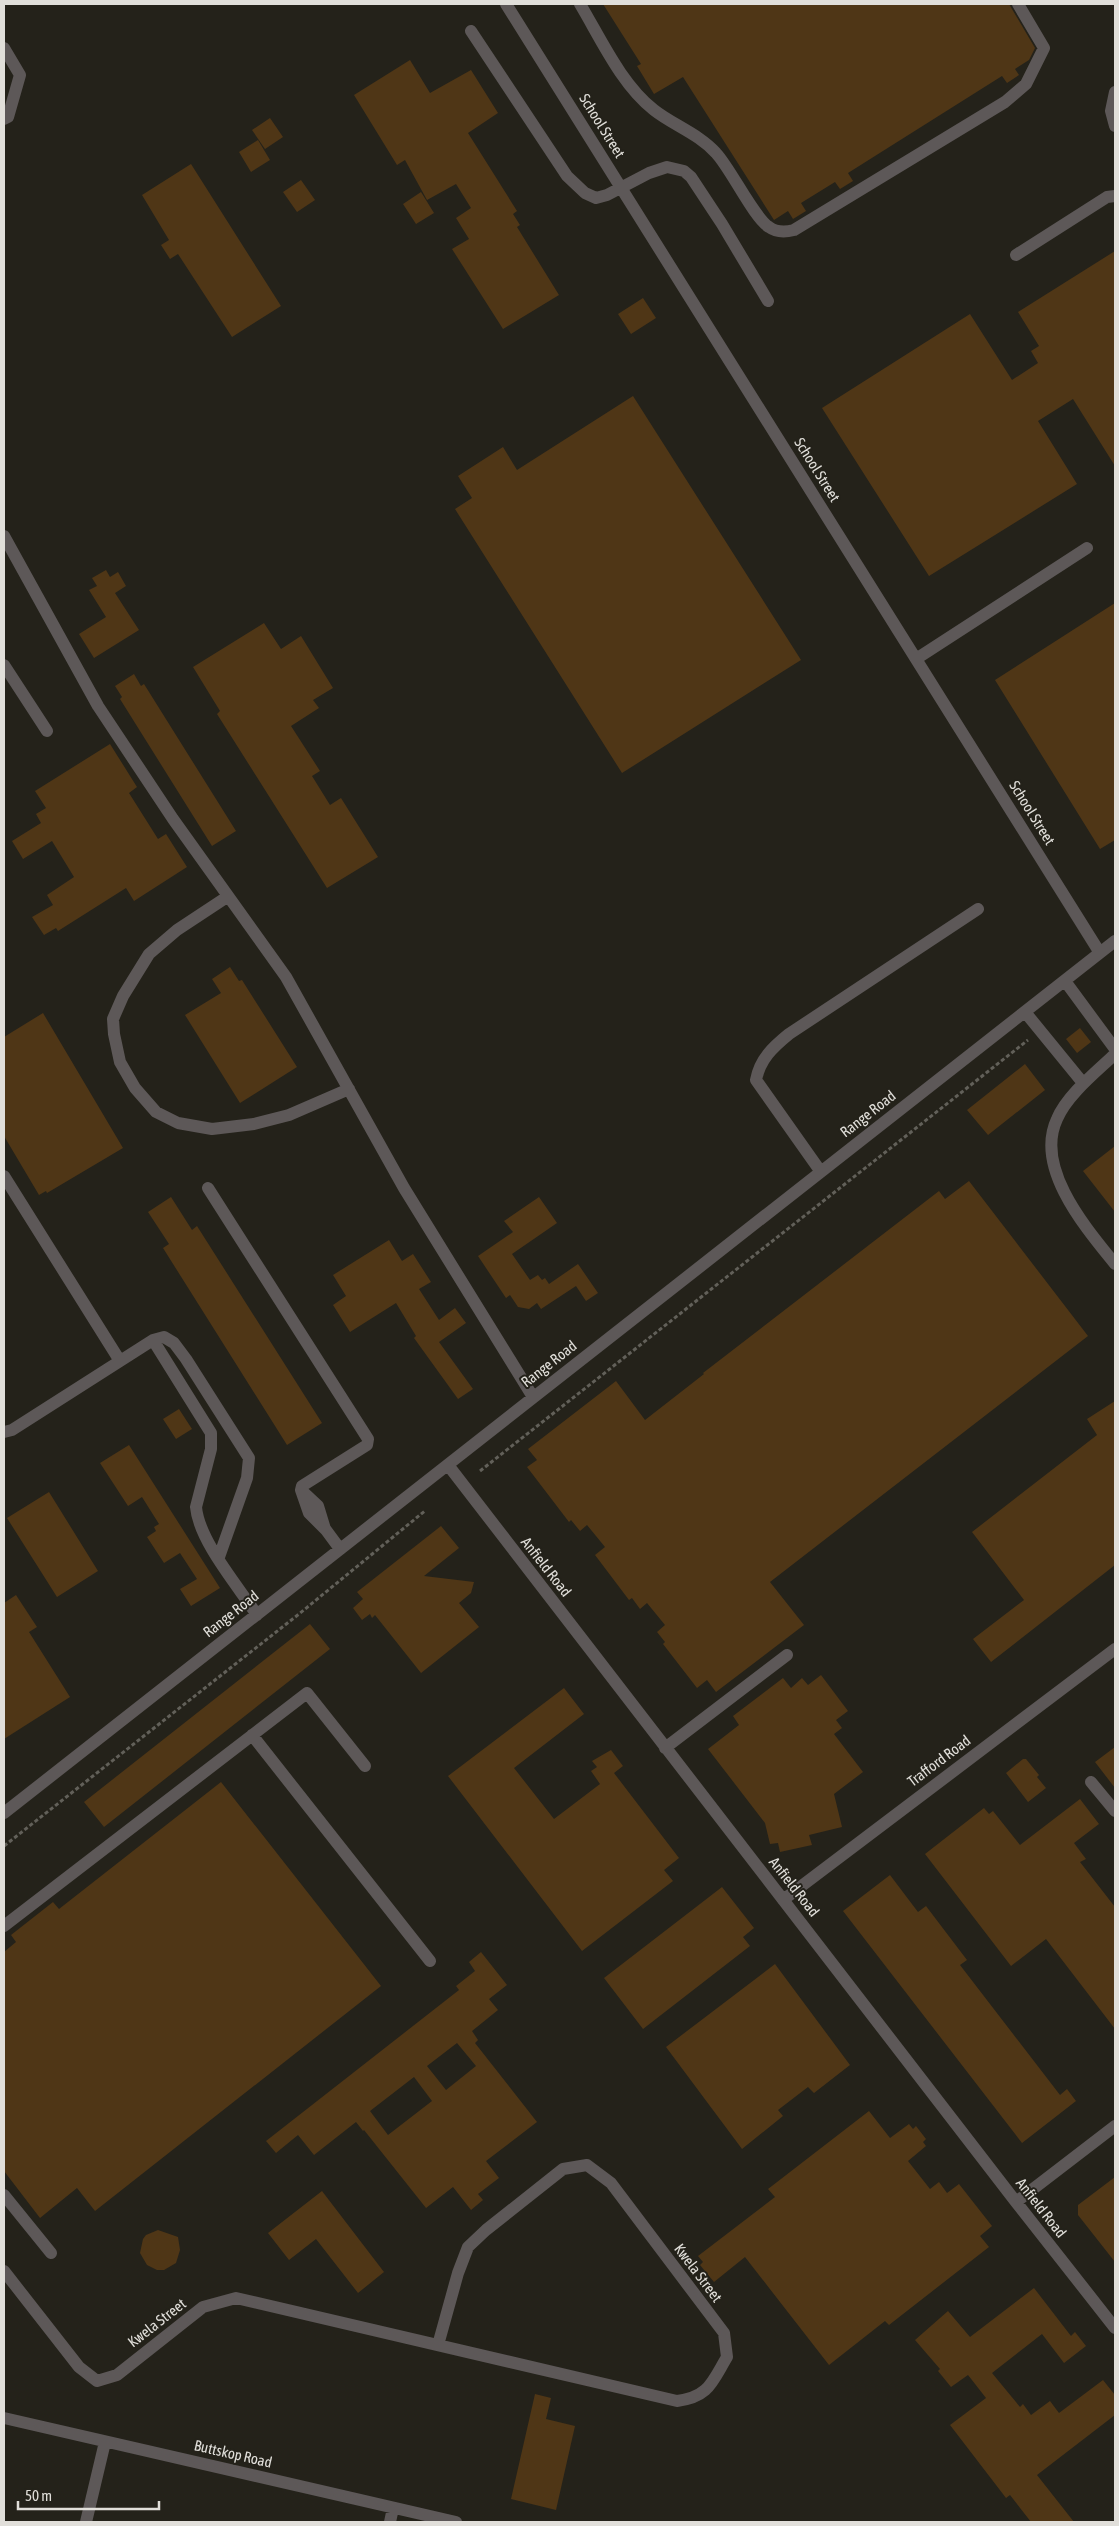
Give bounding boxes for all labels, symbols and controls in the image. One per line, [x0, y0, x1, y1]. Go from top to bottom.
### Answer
street label: School Street [576, 91, 629, 161]
street label: School Street [791, 435, 844, 505]
street label: School Street [1006, 778, 1059, 848]
street label: Range Road [837, 1087, 899, 1140]
street label: Range Road [518, 1337, 580, 1390]
street label: Anfield Road [518, 1534, 575, 1600]
street label: Range Road [200, 1587, 262, 1640]
street label: Trafford Road [904, 1731, 973, 1790]
street label: Anfield Road [766, 1854, 823, 1920]
street label: Anfield Road [1013, 2175, 1070, 2241]
street label: Kwela Street [671, 2240, 726, 2305]
street label: Kwela Street [124, 2295, 189, 2350]
street label: Buttskop Road [192, 2436, 274, 2471]
scale bar [18, 2478, 159, 2510]
text: 50 m [25, 2487, 52, 2504]

